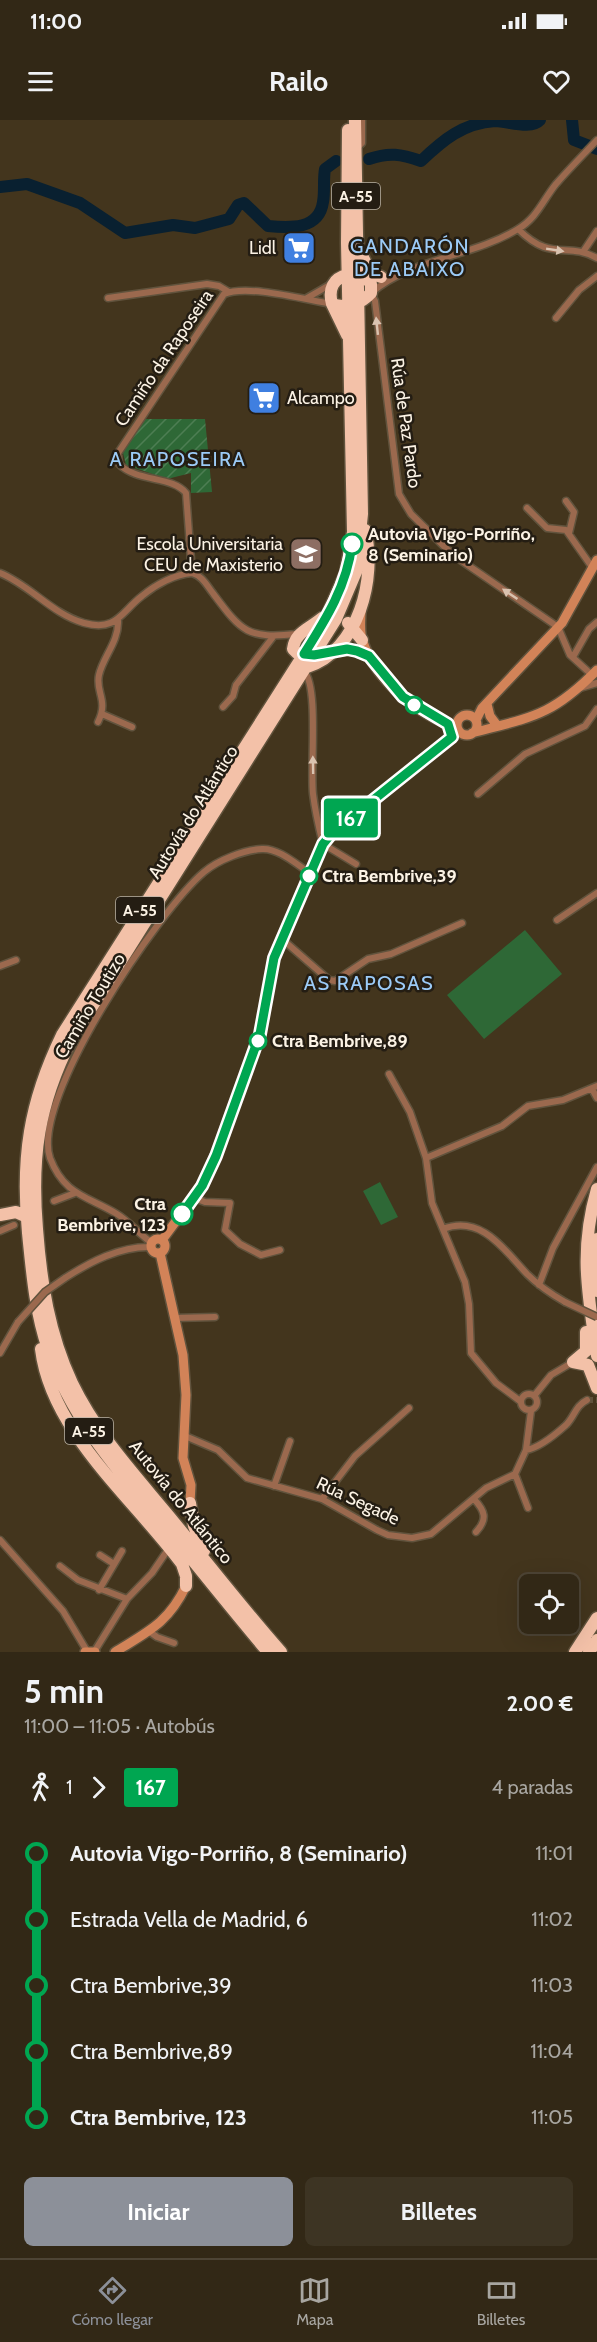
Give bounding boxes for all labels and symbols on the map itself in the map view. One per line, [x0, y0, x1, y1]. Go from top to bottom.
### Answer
road number: A-55 [332, 183, 380, 209]
supermarket icon: Lidl [281, 230, 317, 266]
district label: GANDARÓN DE ABAIXO [350, 234, 470, 281]
place label: Lidl [249, 237, 277, 259]
one-way arrow [546, 246, 565, 255]
street label: Camiño da Raposeira [110, 285, 218, 430]
one-way arrow [373, 316, 382, 335]
street label: Rúa de Paz Pardo [386, 356, 426, 490]
supermarket icon: Alcampo [246, 380, 282, 416]
place label: Alcampo [287, 387, 355, 409]
district label: A RAPOSEIRA [110, 447, 246, 471]
place label: Autovia Vigo-Porriño, 8 (Seminario) [368, 523, 535, 566]
place label: Escola Universitaria CEU de Maxisterio [136, 533, 283, 576]
marker: Autovia Vigo-Porriño, 8 (Seminario) [341, 533, 363, 555]
school or university icon: Escola Universitaria CEU de Maxisterio [288, 536, 324, 572]
one-way arrow [502, 589, 518, 600]
unlabelled marker [405, 696, 423, 714]
street label: Autovía do Atlántico [143, 741, 243, 883]
one-way arrow [308, 756, 318, 775]
line badge: 167 [316, 798, 386, 838]
place label: Ctra Bembrive,39 [322, 865, 457, 887]
marker: Ctra Bembrive,39 [300, 867, 318, 885]
road number: A-55 [116, 897, 164, 923]
street label: Camiño Toutizo [50, 949, 130, 1063]
district label: AS RAPOSAS [304, 971, 434, 995]
place label: Ctra Bembrive,89 [272, 1030, 408, 1052]
marker: Ctra Bembrive,89 [249, 1032, 267, 1050]
place label: Ctra Bembrive, 123 [57, 1193, 166, 1236]
marker: Ctra Bembrive, 123 [171, 1203, 193, 1225]
road number: A-55 [65, 1418, 113, 1444]
street label: Autovía do Atlántico [124, 1436, 238, 1568]
street label: Rúa Segade [313, 1472, 403, 1530]

